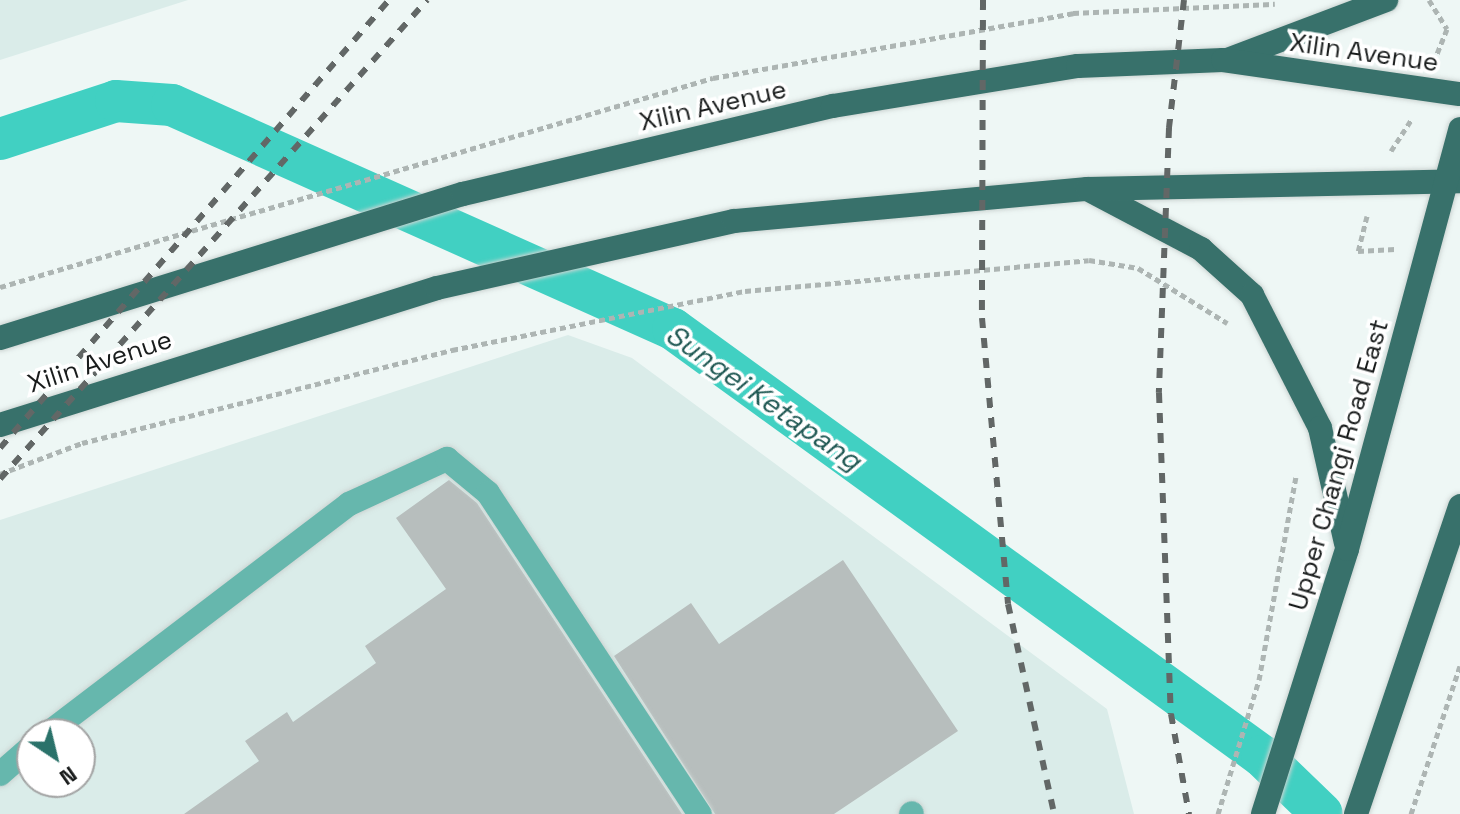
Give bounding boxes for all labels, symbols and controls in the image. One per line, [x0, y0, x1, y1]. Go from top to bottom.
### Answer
street label: Xilin Avenue [1287, 27, 1441, 79]
street label: Xilin Avenue [636, 74, 790, 138]
street label: Upper Changi Road East [1282, 316, 1396, 614]
water label: Sungei Ketapang [660, 317, 868, 477]
street label: Xilin Avenue [24, 324, 176, 400]
north arrow [16, 718, 96, 798]
text: N [55, 760, 83, 792]

